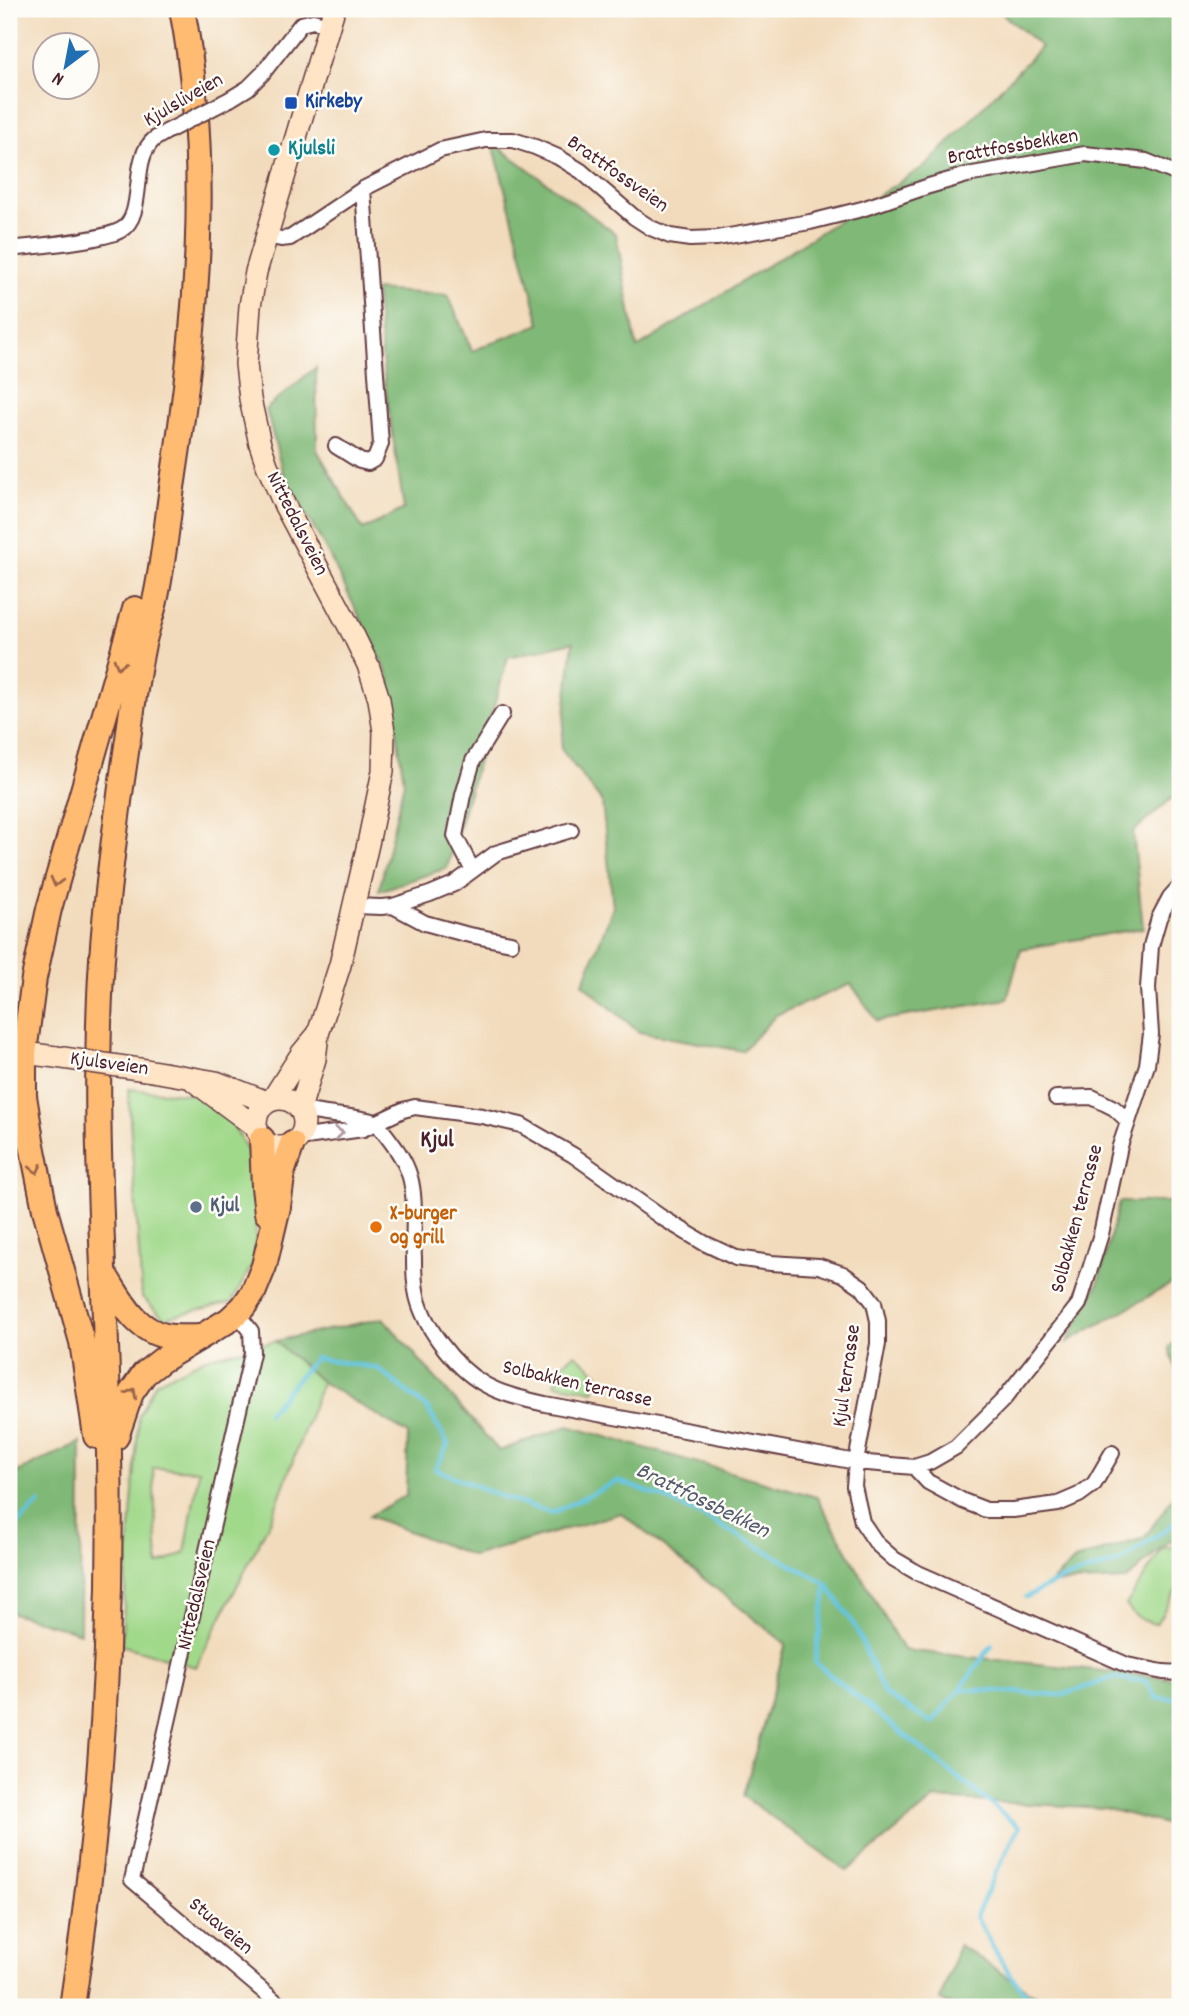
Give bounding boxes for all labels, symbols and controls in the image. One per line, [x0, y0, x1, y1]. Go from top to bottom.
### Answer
north arrow [32, 32, 102, 102]
text: N [48, 64, 70, 91]
street label: Kjulsliveien [139, 66, 229, 136]
place label: Kirkeby [305, 88, 363, 118]
marker: Kirkeby [283, 95, 299, 111]
street label: Brattfossbekken [945, 122, 1081, 174]
street label: Brattfossveien [560, 129, 674, 221]
place label: Kjulsli [288, 135, 335, 165]
marker: Kjulsli [266, 142, 282, 158]
street label: Nittedalsveien [257, 467, 335, 581]
one-way arrow [112, 657, 127, 669]
one-way arrow [50, 876, 65, 888]
street label: Kjulsveien [68, 1045, 150, 1085]
district label: Kjul [420, 1124, 454, 1158]
one-way arrow [333, 1125, 344, 1140]
street label: Solbakken terrasse [1044, 1141, 1112, 1297]
one-way arrow [28, 1163, 43, 1175]
place label: Kjul [210, 1192, 240, 1222]
marker: Kjul [188, 1199, 204, 1215]
place label: X-burger og grill [390, 1200, 458, 1254]
marker: X-burger og grill [368, 1219, 384, 1235]
street label: Kjul terrasse [826, 1323, 870, 1429]
street label: Solbakken terrasse [499, 1353, 655, 1417]
one-way arrow [124, 1388, 137, 1401]
water label: Brattfossbekken [630, 1455, 775, 1549]
street label: Nittedalsveien [171, 1536, 225, 1654]
street label: Stuaveien [181, 1891, 259, 1963]

